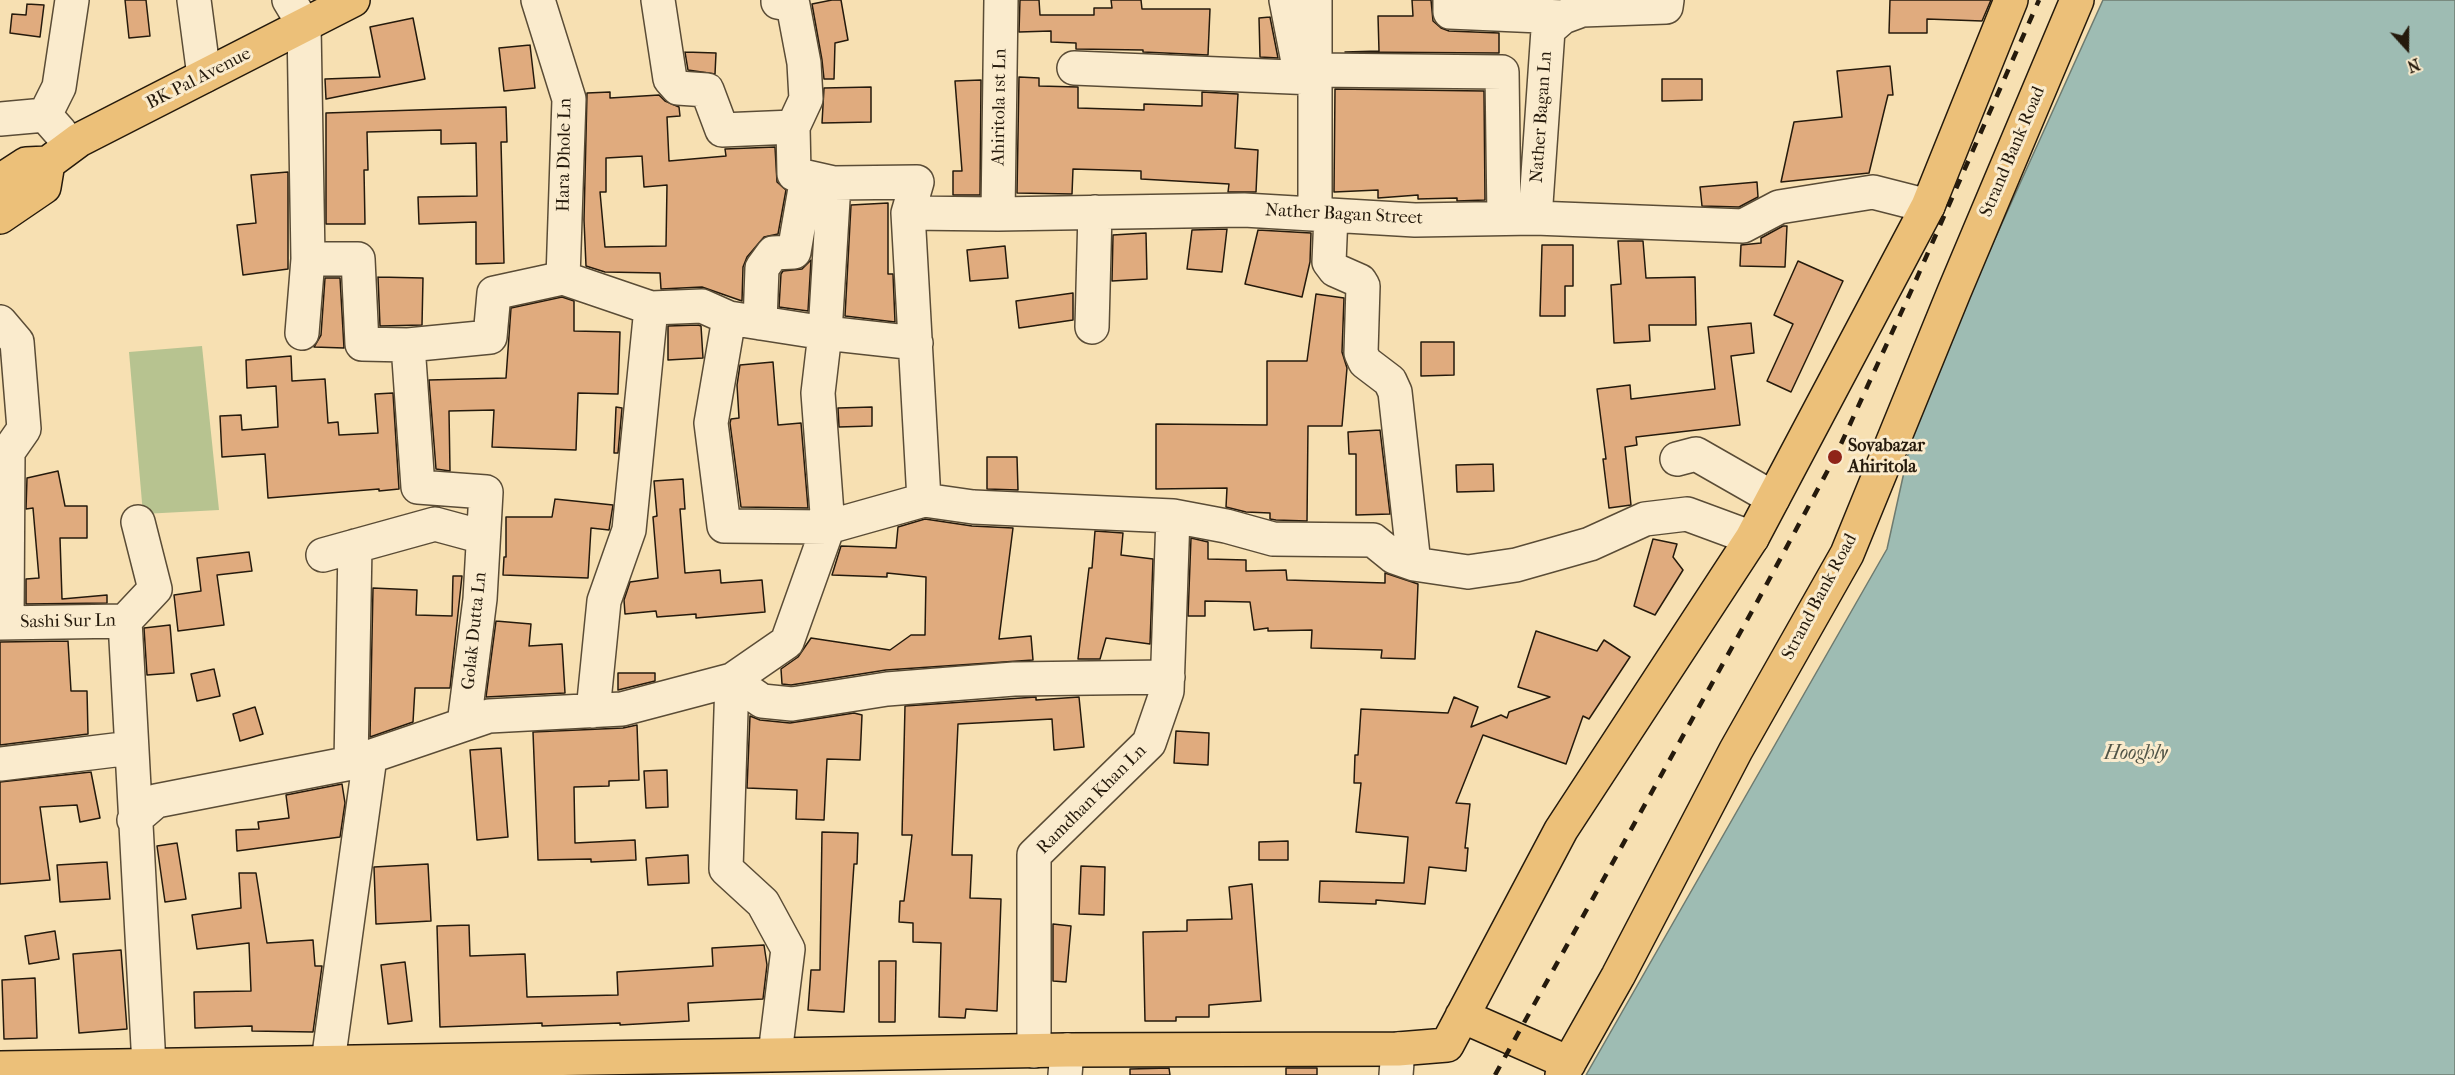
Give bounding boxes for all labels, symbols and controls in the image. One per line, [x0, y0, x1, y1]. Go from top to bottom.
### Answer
north arrow [2377, 18, 2437, 78]
street label: BK Pal Avenue [143, 43, 255, 115]
street label: Ahiritola 1st Ln [988, 48, 1012, 166]
street label: Nather Bagan Ln [1527, 50, 1557, 184]
text: N [2405, 54, 2423, 76]
street label: Strand Bank Road [1976, 84, 2050, 220]
street label: Hara Dhole Ln [553, 98, 577, 212]
street label: Nather Bagan Street [1264, 200, 1424, 230]
place label: Sovabazar Ahiritola [1848, 436, 1925, 478]
marker: Sovabazar Ahiritola [1826, 448, 1844, 466]
street label: Strand Bank Road [1778, 530, 1862, 664]
street label: Golak Dutta Ln [458, 571, 492, 691]
street label: Sashi Sur Ln [20, 610, 116, 634]
street label: Ramdhan Khan Ln [1033, 741, 1151, 859]
water label: Hooghly [2104, 742, 2168, 766]

